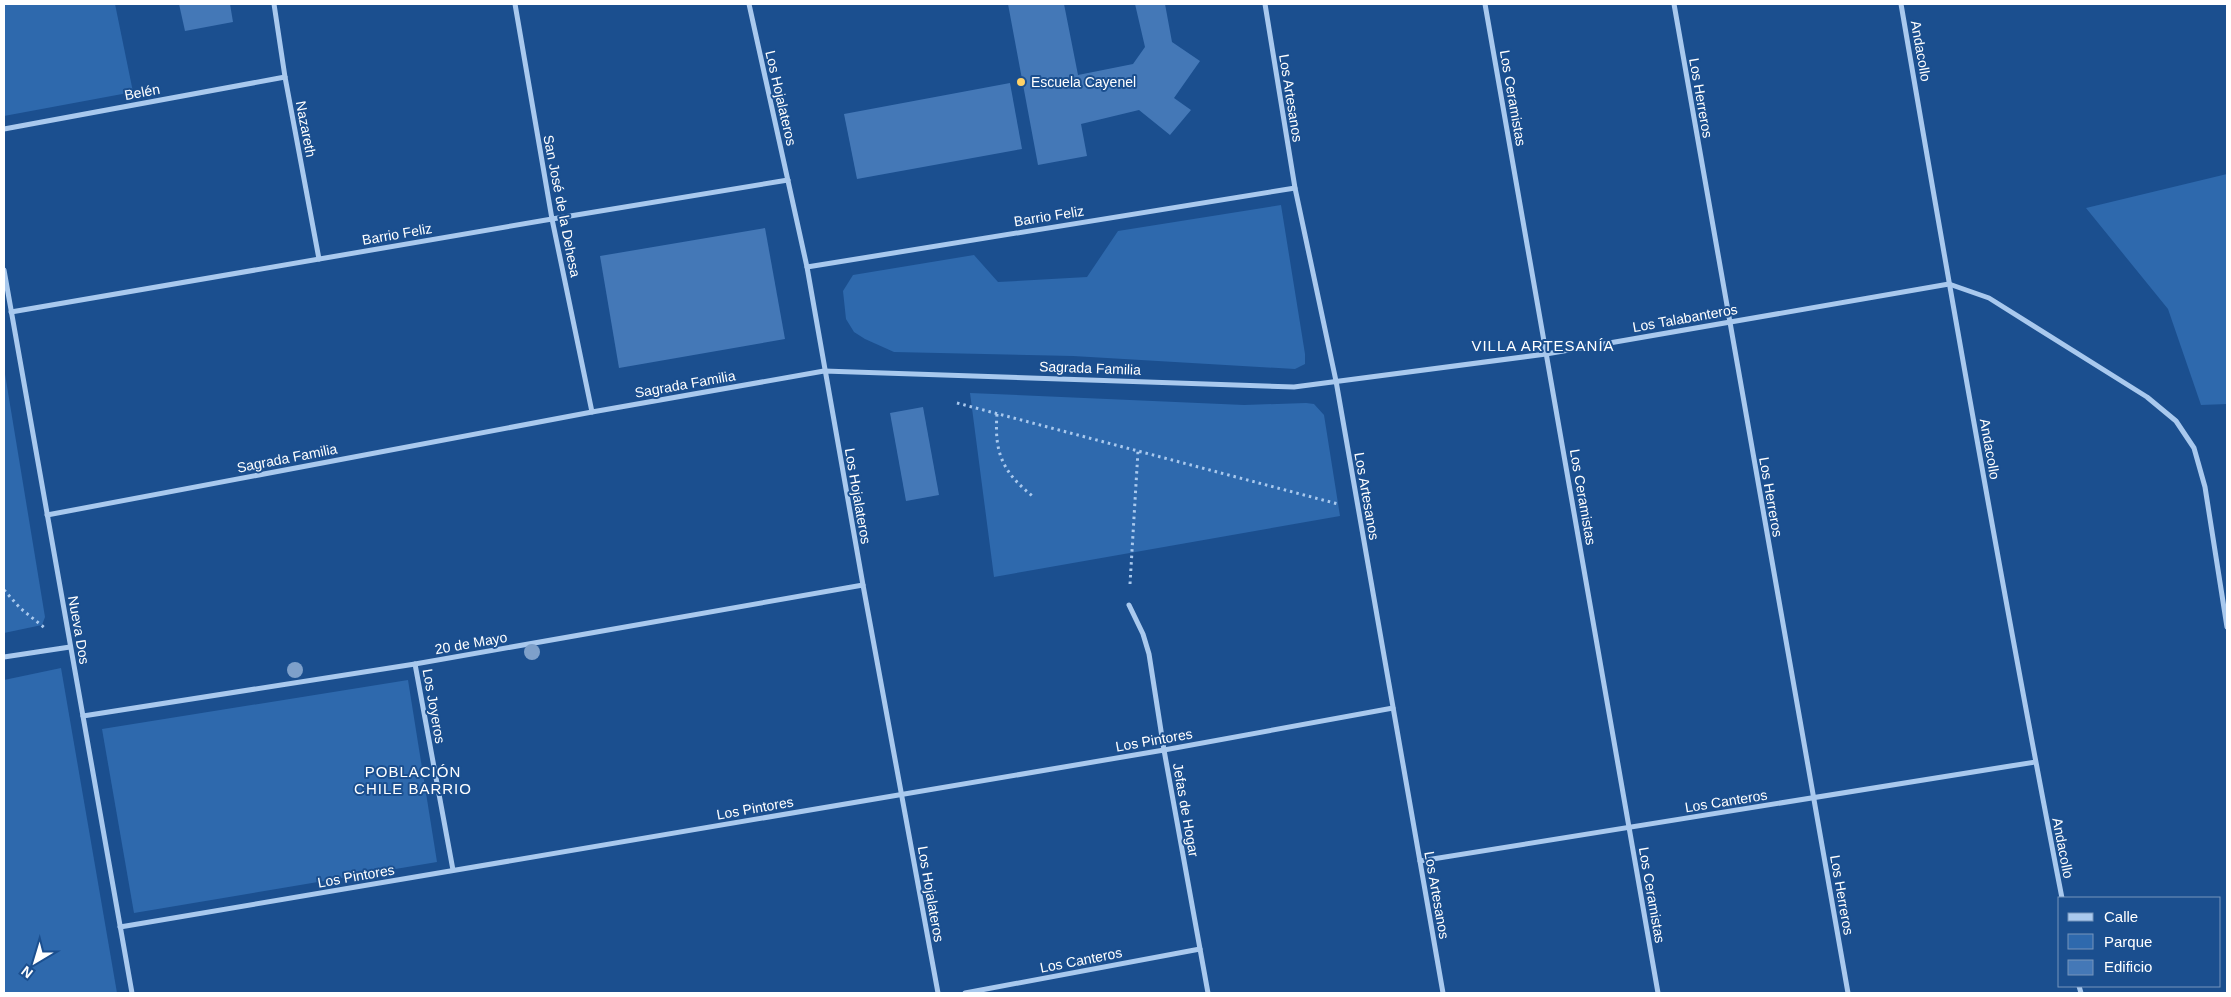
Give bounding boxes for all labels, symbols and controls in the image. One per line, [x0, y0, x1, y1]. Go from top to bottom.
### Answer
street label: Andacollo [1908, 19, 1934, 83]
street label: Los Hojalateros [762, 49, 800, 147]
street label: Los Ceramistas [1497, 49, 1529, 147]
street label: Los Artesanos [1276, 53, 1306, 143]
street label: Los Herreros [1686, 57, 1716, 139]
place label: Escuela Cayenel [1031, 74, 1136, 90]
marker: Escuela Cayenel [1015, 76, 1027, 88]
street label: Belén [123, 81, 161, 103]
street label: Nazareth [293, 100, 319, 158]
street label: San José de la Dehesa [540, 133, 584, 279]
street label: Barrio Feliz [1013, 203, 1085, 229]
street label: Barrio Feliz [361, 220, 433, 248]
street label: Los Talabanteros [1631, 301, 1739, 335]
district label: VILLA ARTESANÍA [1471, 337, 1615, 354]
street label: Sagrada Familia [1039, 358, 1141, 378]
street label: Sagrada Familia [633, 367, 737, 401]
street label: Andacollo [1977, 417, 2003, 481]
street label: Sagrada Familia [235, 440, 339, 476]
street label: Los Hojalateros [842, 447, 874, 545]
street label: Los Ceramistas [1567, 448, 1599, 546]
street label: Los Artesanos [1351, 451, 1383, 541]
street label: Los Herreros [1756, 456, 1786, 538]
street label: Nueva Dos [65, 595, 93, 665]
street label: 20 de Mayo [434, 629, 509, 657]
street label: Los Joyeros [420, 667, 448, 745]
street label: Los Pintores [1114, 725, 1194, 755]
street label: Jefas de Hogar [1170, 762, 1202, 858]
district label: POBLACIÓN CHILE BARRIO [354, 763, 472, 797]
street label: Los Canteros [1684, 787, 1768, 815]
street label: Los Pintores [715, 793, 795, 823]
street label: Andacollo [2049, 816, 2077, 880]
street label: Los Hojalateros [915, 845, 947, 943]
street label: Los Ceramistas [1636, 846, 1668, 944]
street label: Los Artesanos [1421, 850, 1453, 940]
street label: Los Herreros [1827, 854, 1857, 936]
street label: Los Pintores [316, 861, 396, 891]
legend [2058, 897, 2221, 987]
text: Calle [2104, 908, 2138, 925]
text: Parque [2104, 933, 2152, 950]
north arrow [10, 937, 60, 987]
street label: Los Canteros [1039, 944, 1123, 976]
text: Edificio [2104, 958, 2152, 975]
text: N [18, 963, 36, 982]

